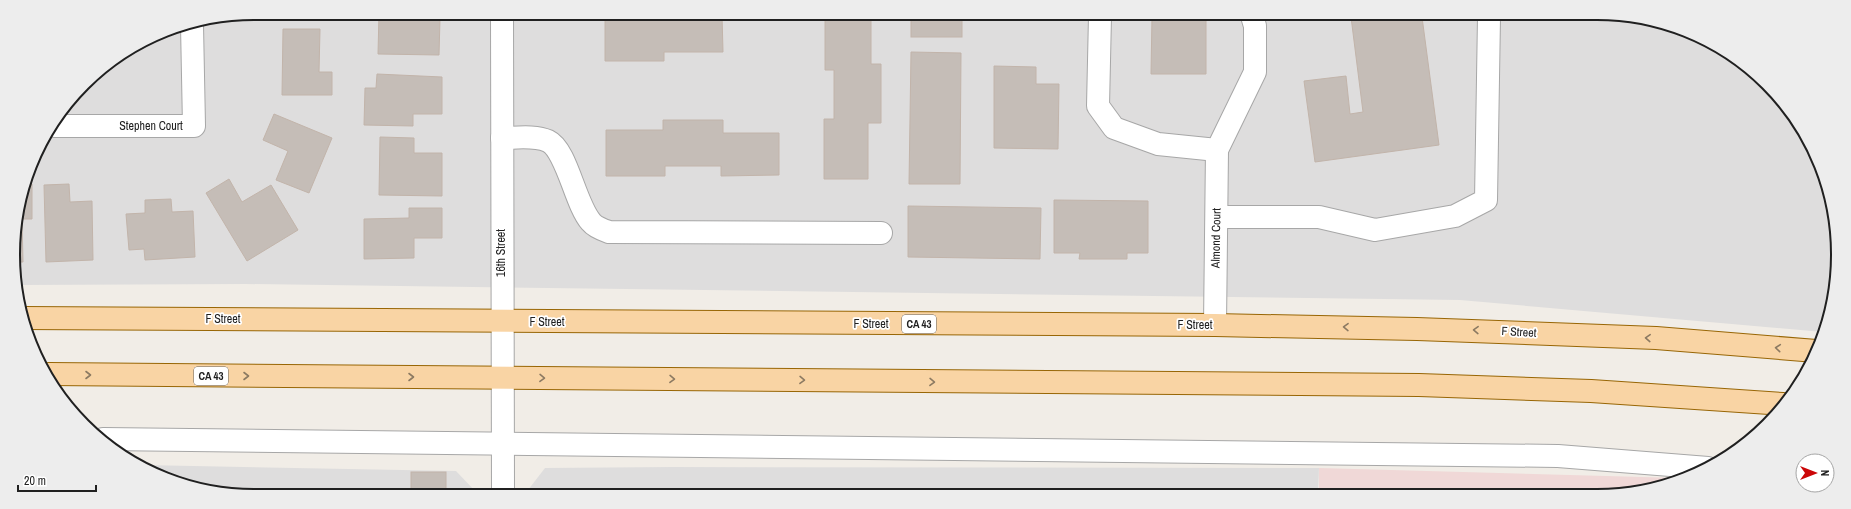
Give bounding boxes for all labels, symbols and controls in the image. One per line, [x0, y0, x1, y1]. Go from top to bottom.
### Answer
street label: Stephen Court [119, 118, 183, 134]
street label: Almond Court [1207, 208, 1225, 269]
street label: 16th Street [493, 229, 509, 277]
street label: F Street [205, 311, 241, 327]
street label: F Street [529, 314, 565, 330]
road number: CA 43 [902, 315, 936, 333]
street label: F Street [853, 316, 889, 332]
street label: F Street [1177, 317, 1213, 333]
one-way arrow [1343, 323, 1349, 331]
street label: F Street [1501, 323, 1537, 341]
one-way arrow [1473, 326, 1479, 334]
one-way arrow [1645, 334, 1651, 342]
one-way arrow [1775, 344, 1781, 353]
road number: CA 43 [194, 367, 228, 385]
one-way arrow [85, 371, 91, 379]
one-way arrow [243, 372, 249, 380]
one-way arrow [408, 373, 414, 381]
one-way arrow [539, 374, 545, 382]
one-way arrow [669, 375, 675, 383]
one-way arrow [799, 376, 805, 385]
one-way arrow [929, 378, 935, 386]
north arrow [1795, 453, 1835, 493]
scale bar [18, 467, 96, 493]
text: N [1818, 470, 1832, 476]
text: 20 m [24, 473, 46, 489]

